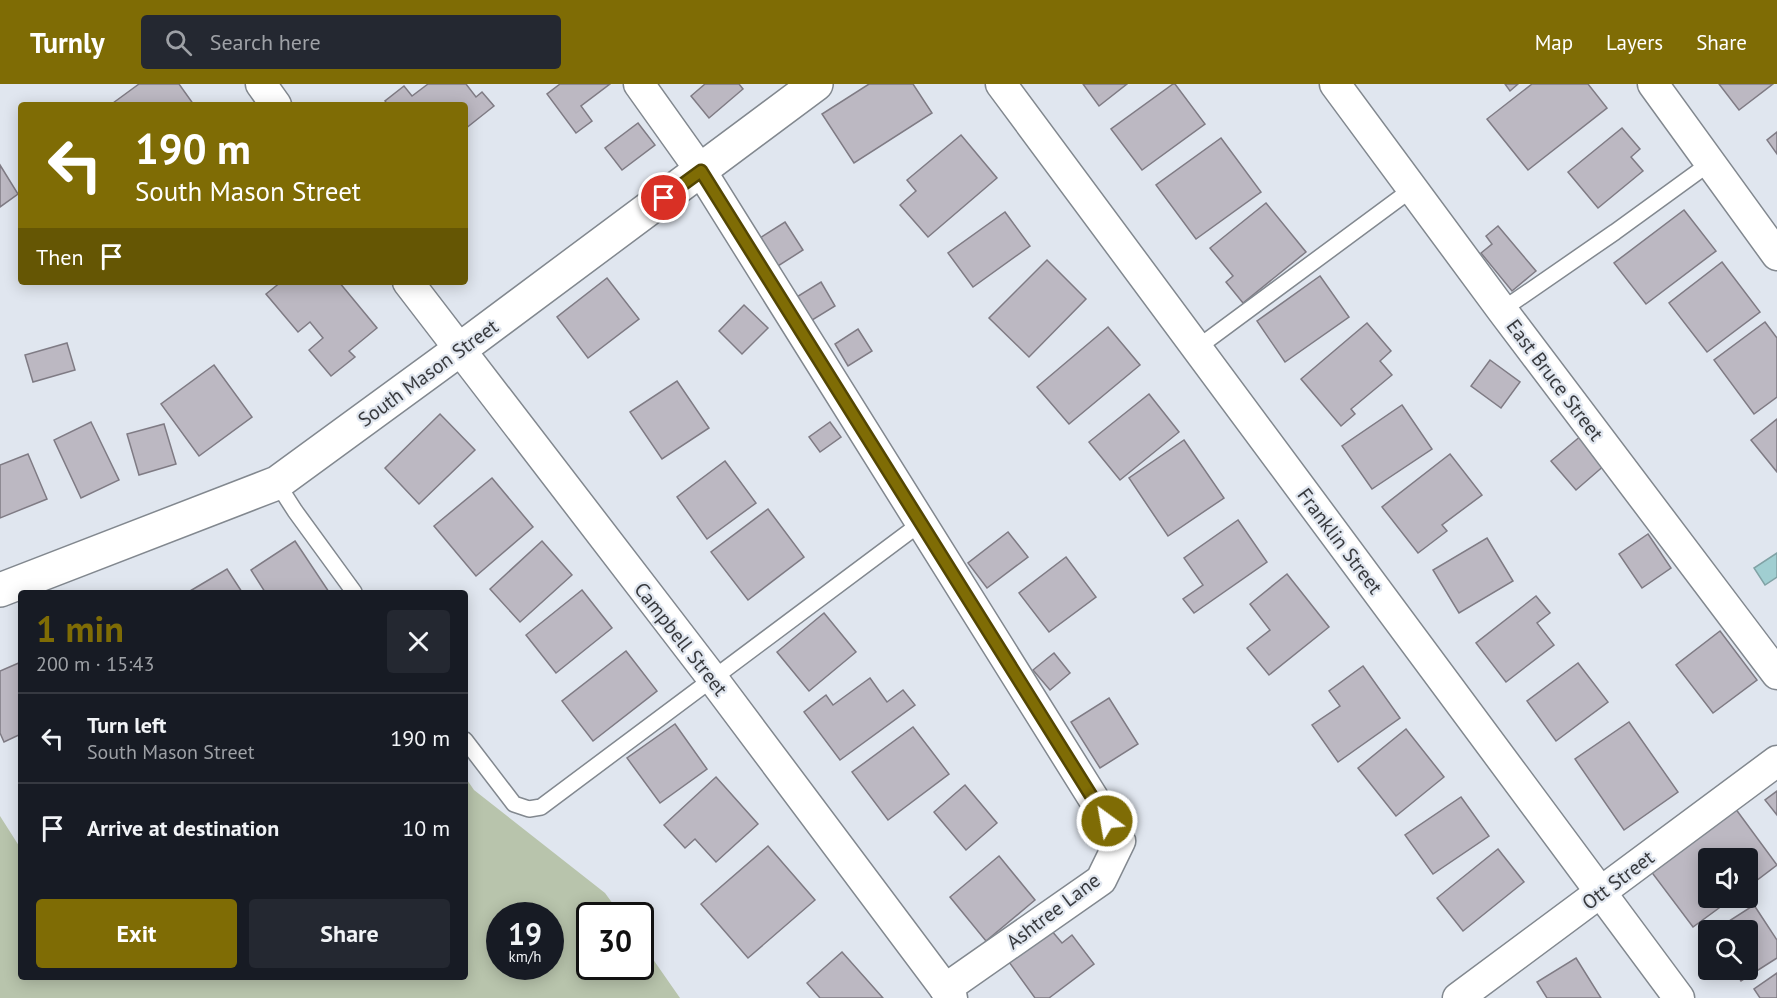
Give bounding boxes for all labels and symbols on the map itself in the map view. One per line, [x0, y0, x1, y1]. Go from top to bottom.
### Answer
pin [638, 172, 689, 223]
street label: South Mason Street [353, 313, 504, 433]
street label: East Bruce Street [1501, 314, 1609, 446]
street label: Franklin Street [1292, 483, 1388, 599]
street label: Campbell Street [629, 577, 734, 701]
position arrow [1075, 789, 1139, 853]
street label: Ott Street [1577, 844, 1659, 916]
street label: Ashtree Lane [1001, 867, 1105, 955]
speed limit sign: 30 [576, 902, 654, 980]

